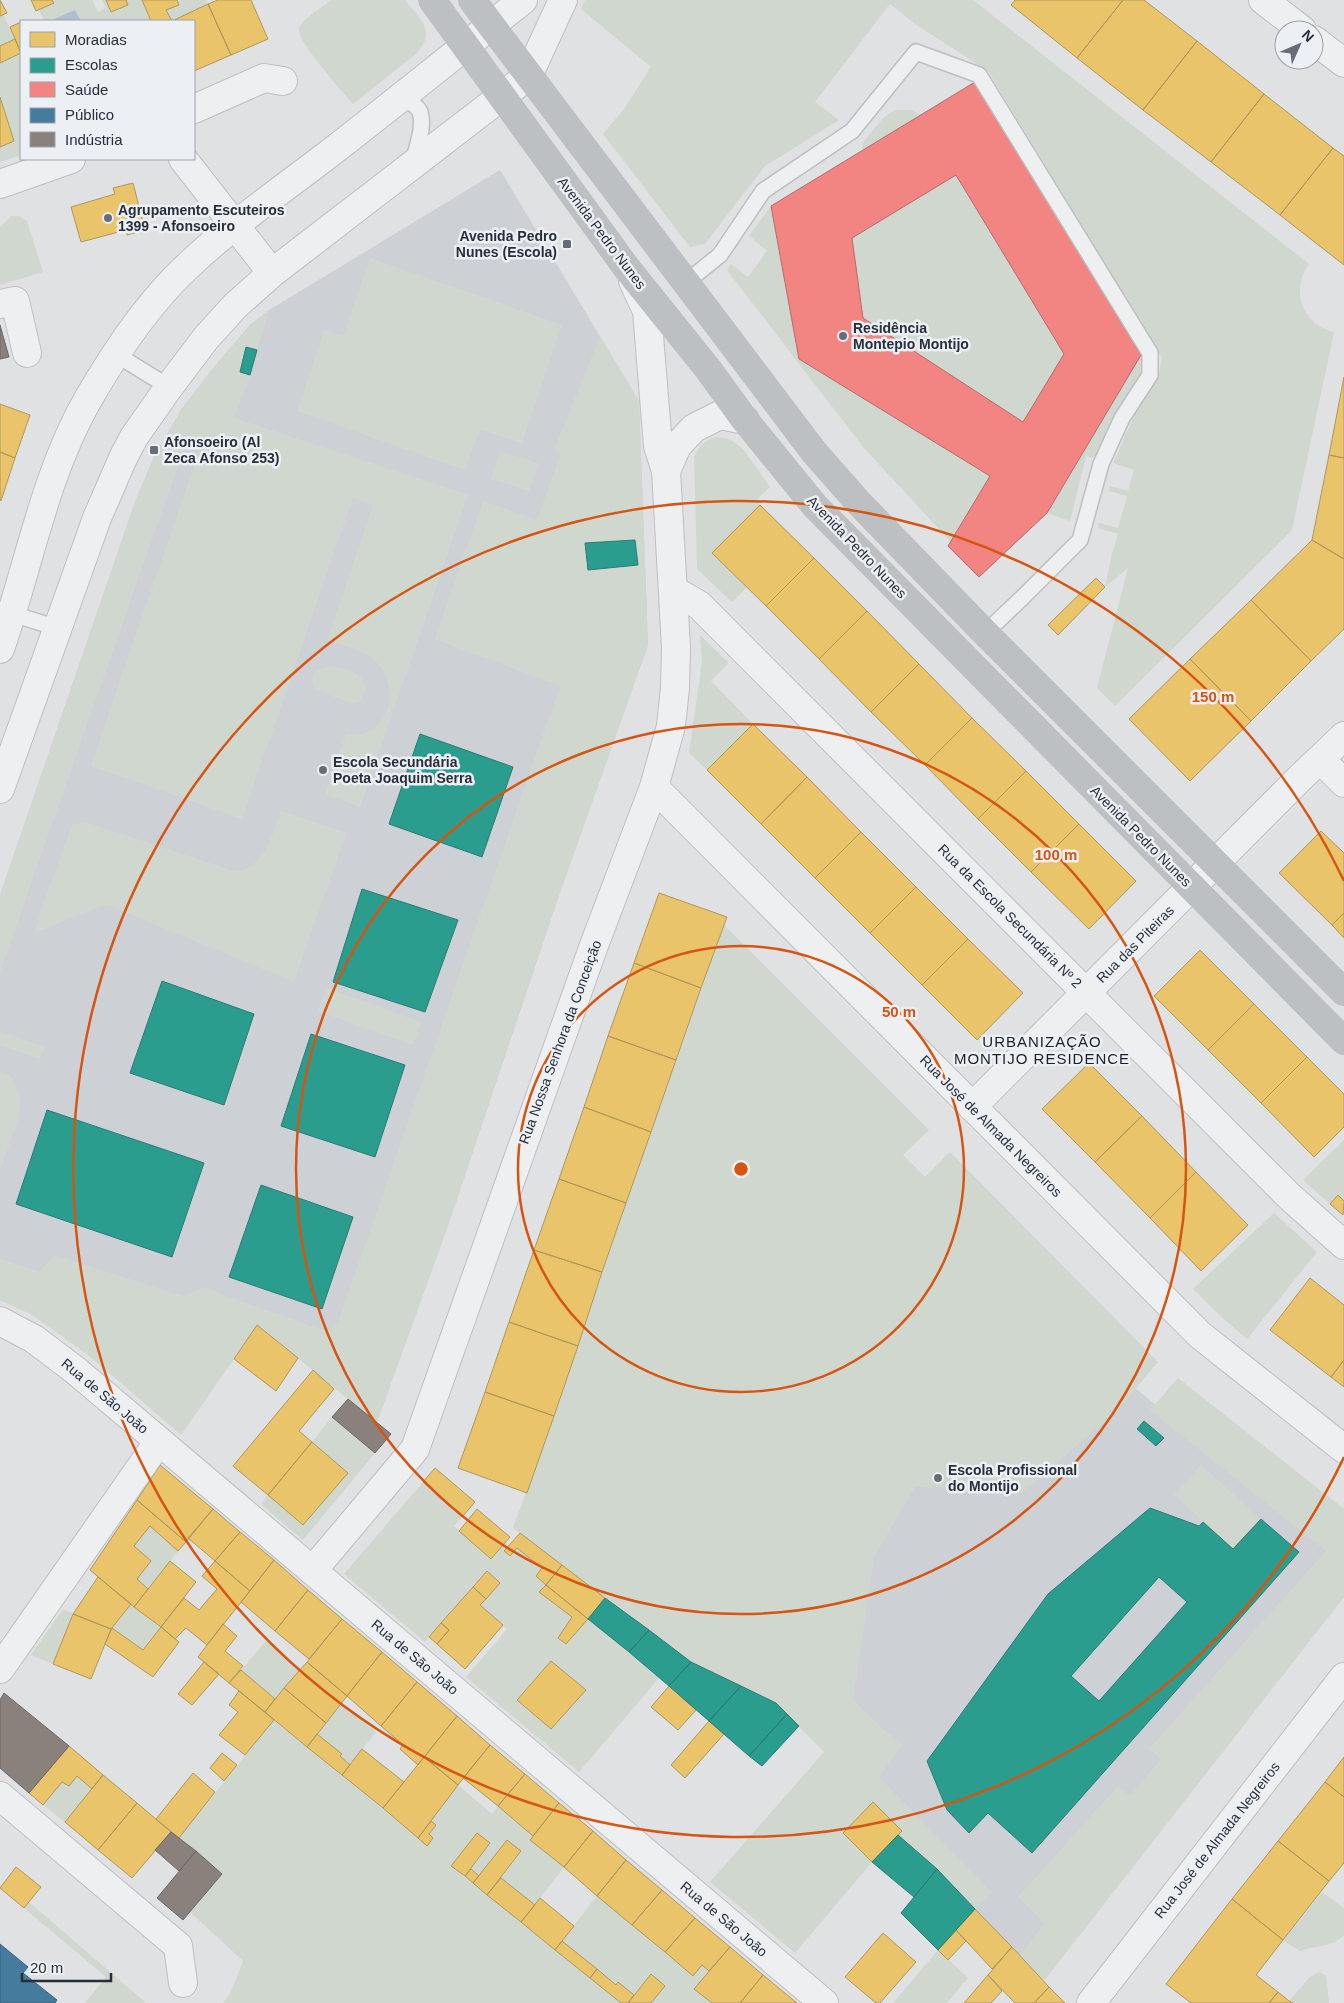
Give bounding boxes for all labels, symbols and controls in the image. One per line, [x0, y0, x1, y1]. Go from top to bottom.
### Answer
legend [20, 20, 195, 160]
north arrow [1274, 20, 1324, 70]
text: N [1299, 27, 1317, 45]
text: Moradias [65, 31, 127, 48]
text: Escolas [65, 56, 118, 73]
text: Saúde [65, 81, 108, 98]
text: Público [65, 106, 114, 123]
text: Indústria [65, 131, 123, 148]
street label: Avenida Pedro Nunes [555, 174, 649, 292]
place label: Agrupamento Escuteiros 1399 - Afonsoeiro [118, 202, 285, 234]
marker: Agrupamento Escuteiros 1399 - Afonsoeiro [102, 212, 114, 224]
place label: Avenida Pedro Nunes (Escola) [456, 228, 557, 260]
marker: Avenida Pedro Nunes (Escola) [561, 238, 573, 250]
place label: Residência Montepio Montijo [853, 320, 969, 352]
marker: Residência Montepio Montijo [837, 330, 849, 342]
place label: Afonsoeiro (Al Zeca Afonso 253) [164, 434, 279, 466]
marker: Afonsoeiro (Al Zeca Afonso 253) [148, 444, 160, 456]
street label: Avenida Pedro Nunes [804, 493, 910, 601]
text: 150 m [1192, 688, 1234, 705]
place label: Escola Secundária Poeta Joaquim Serra [333, 754, 472, 786]
marker: Escola Secundária Poeta Joaquim Serra [317, 764, 329, 776]
street label: Avenida Pedro Nunes [1087, 782, 1195, 890]
street label: Rua da Escola Secundária Nº 2 [935, 841, 1085, 991]
text: 100 m [1035, 846, 1077, 863]
street label: Rua das Piteiras [1093, 902, 1177, 986]
street label: Rua Nossa Senhora da Conceição [516, 938, 604, 1146]
text: 50 m [882, 1003, 916, 1020]
district label: URBANIZAÇÃO MONTIJO RESIDENCE [954, 1033, 1130, 1067]
street label: Rua José de Almada Negreiros [917, 1052, 1065, 1200]
centre of rings [732, 1160, 750, 1178]
street label: Rua de São João [58, 1355, 152, 1437]
place label: Escola Profissional do Montijo [948, 1462, 1077, 1494]
marker: Escola Profissional do Montijo [932, 1472, 944, 1484]
street label: Rua de São João [368, 1616, 462, 1698]
street label: Rua José de Almada Negreiros [1151, 1759, 1283, 1921]
street label: Rua de São João [677, 1878, 771, 1960]
scale bar [22, 1950, 111, 1982]
text: 20 m [30, 1959, 63, 1976]

